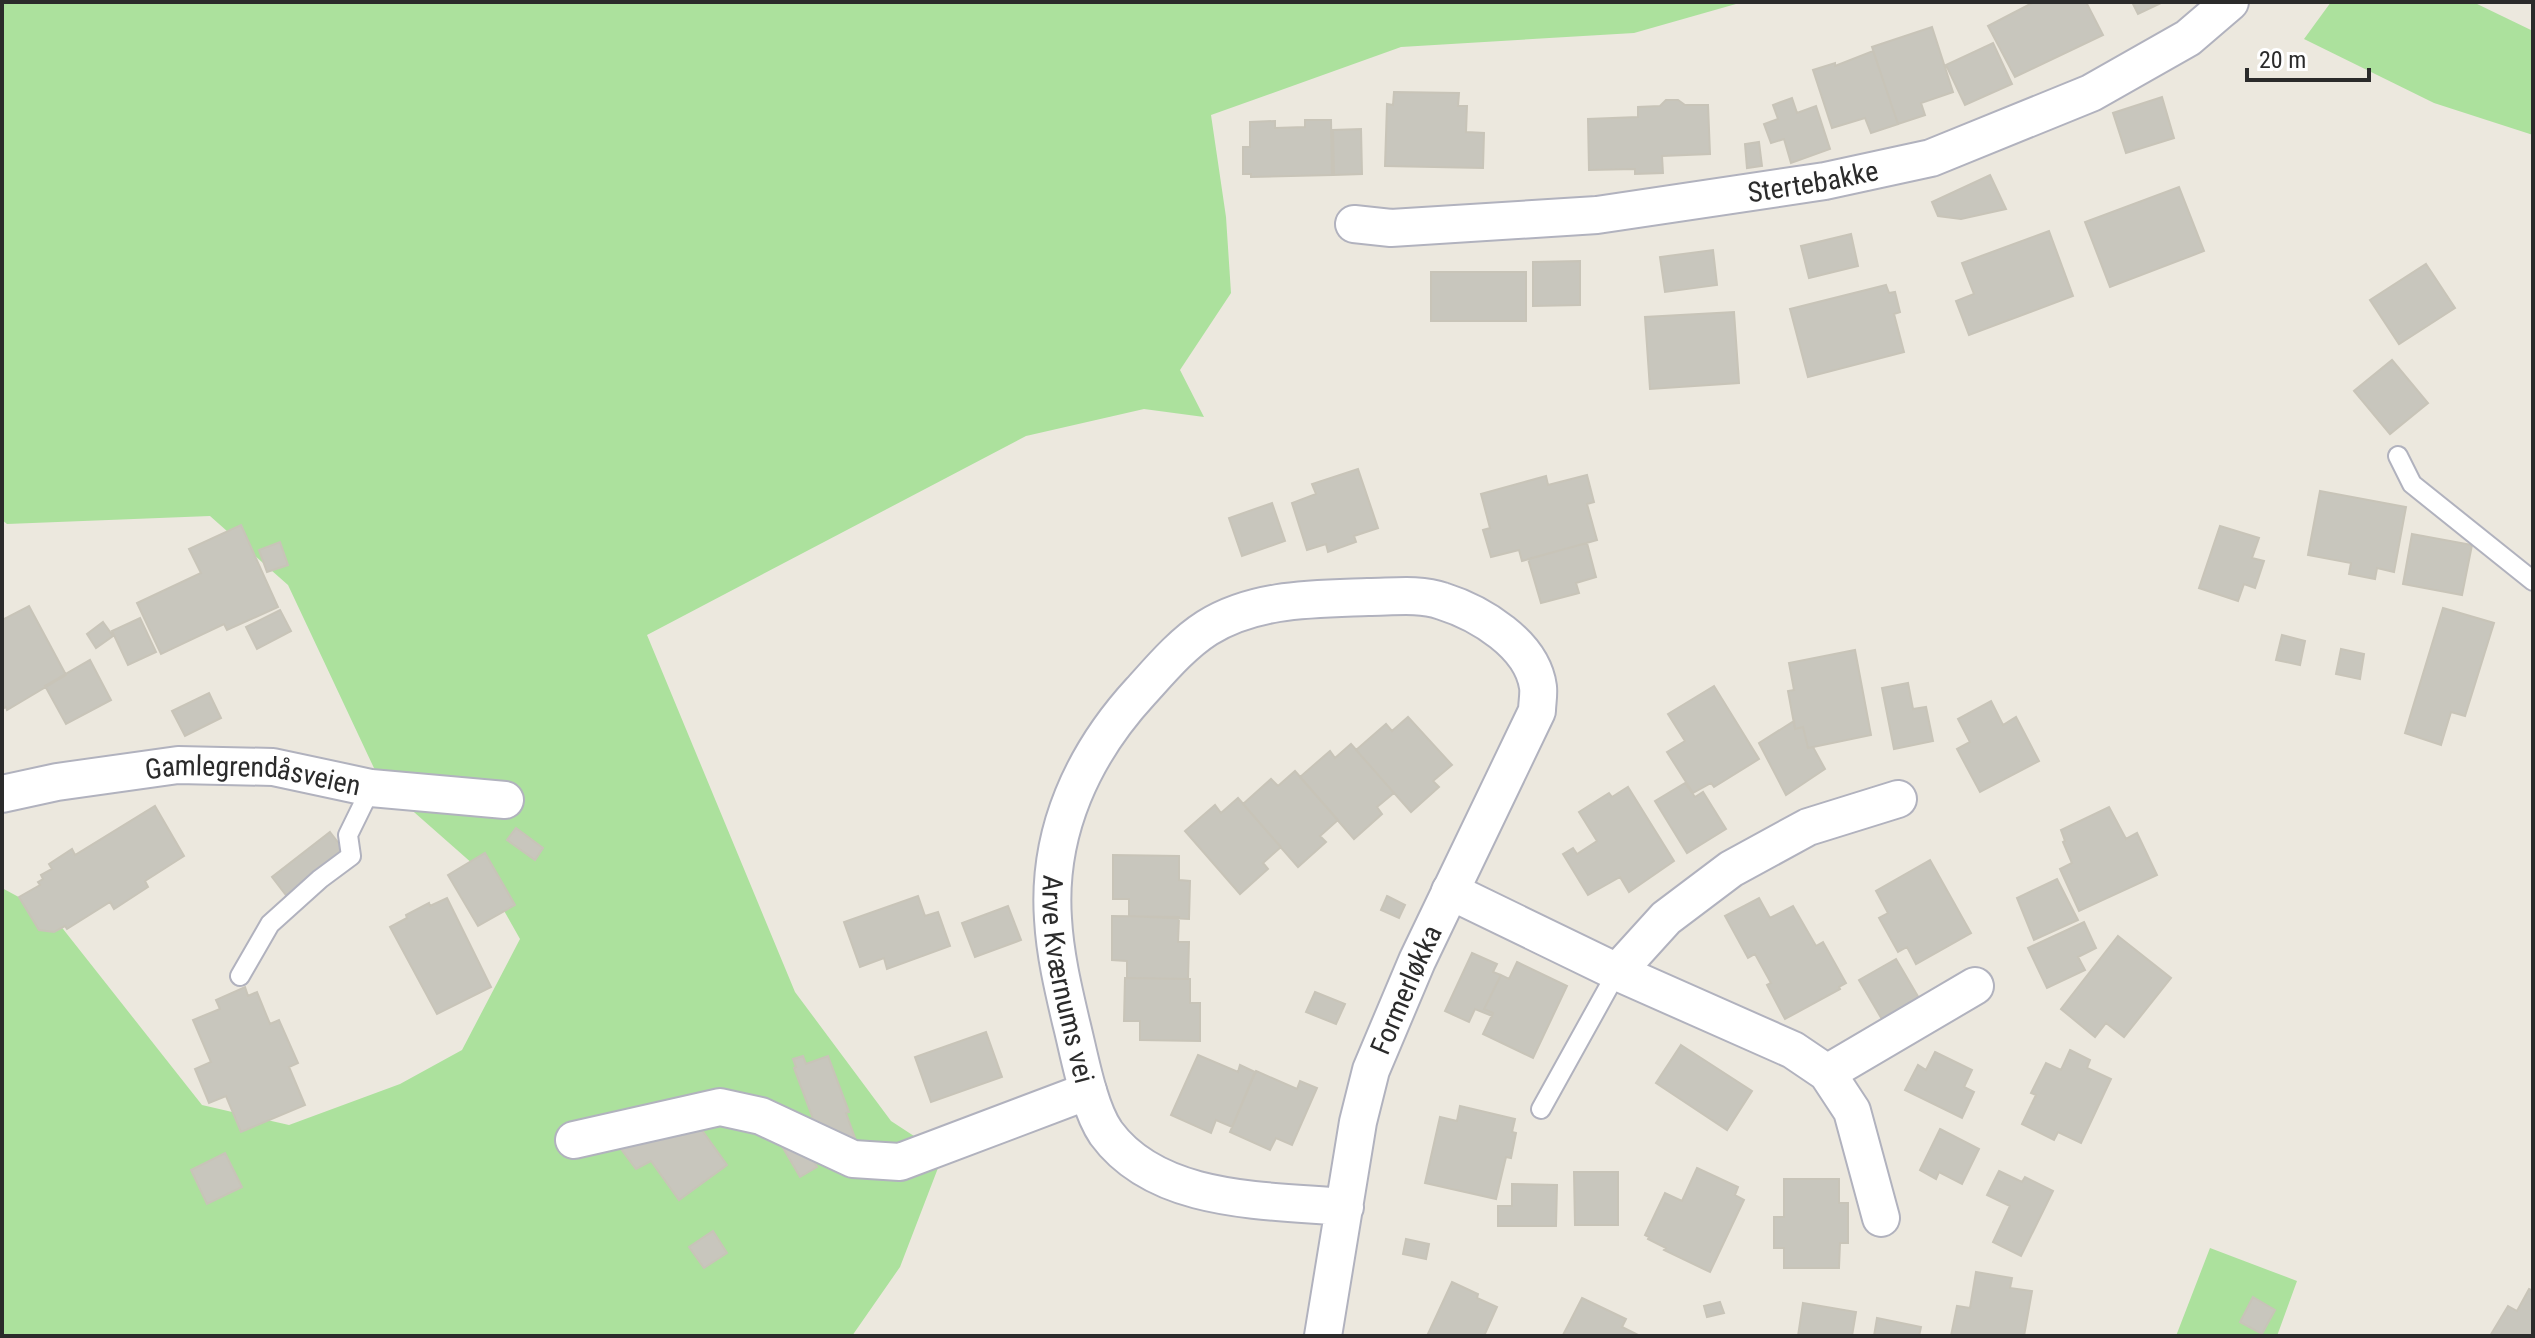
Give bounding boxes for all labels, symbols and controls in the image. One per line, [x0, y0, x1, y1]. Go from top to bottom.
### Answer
scale bar [2247, 32, 2369, 82]
text: 20 m [2259, 46, 2306, 74]
street label: Stertebakke [1745, 153, 1881, 209]
street label: Gamlegrendåsveien [143, 748, 364, 802]
street label: Arve Kværnums vei [1036, 874, 1102, 1087]
street label: Formerløkka [1363, 920, 1448, 1059]

